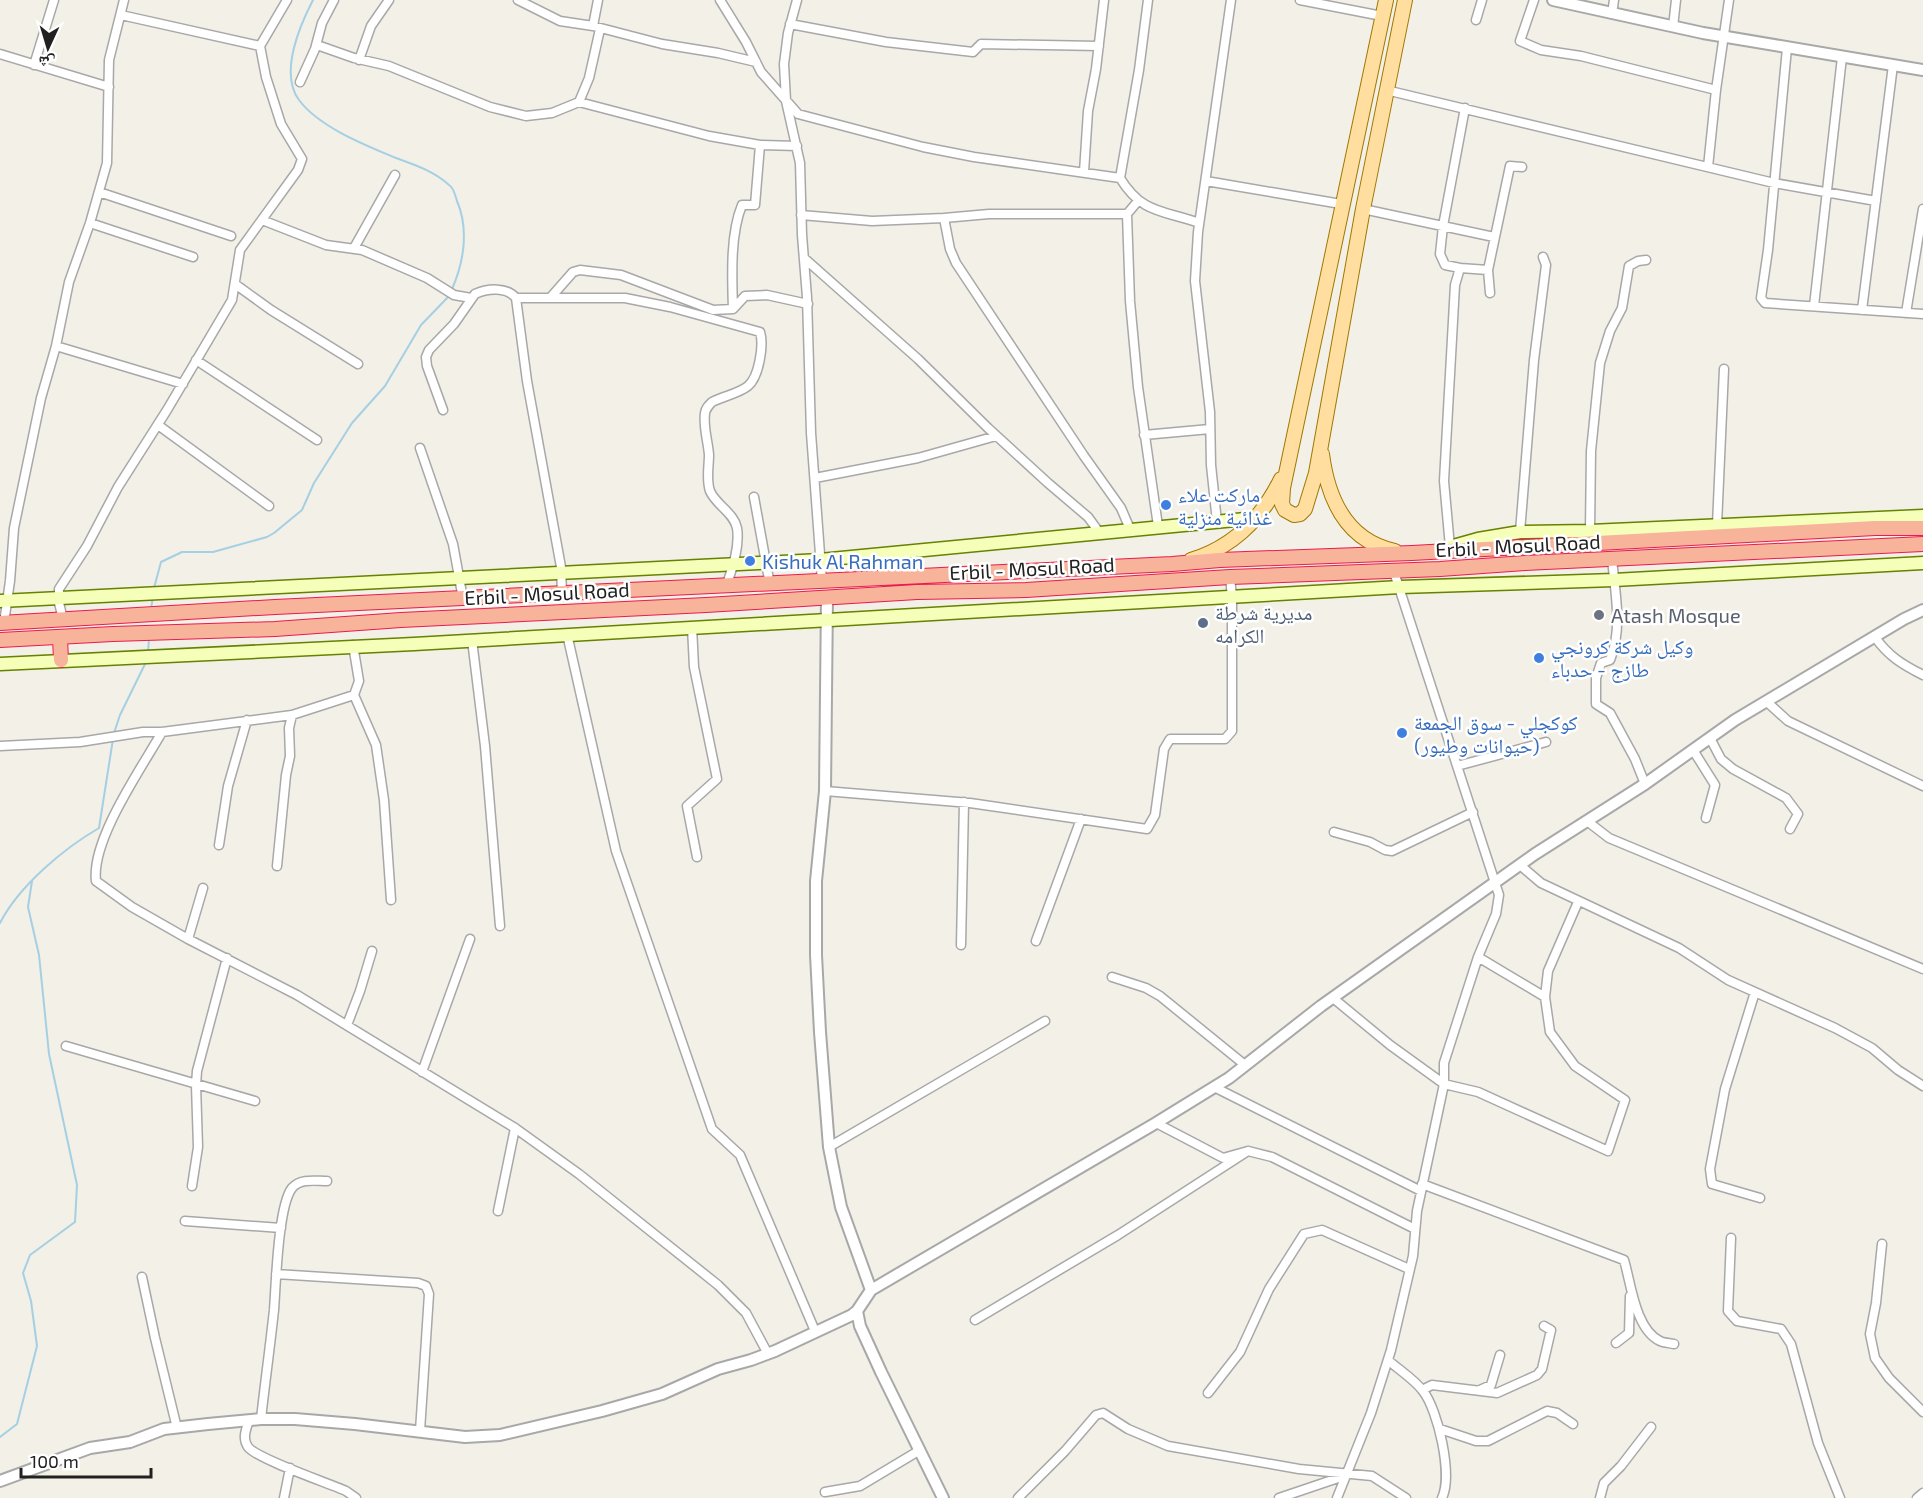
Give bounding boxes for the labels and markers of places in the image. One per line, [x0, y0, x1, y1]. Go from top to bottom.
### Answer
place label: ماركت علاء غذائية منزلية [1178, 482, 1272, 529]
marker: ماركت علاء غذائية منزلية [1159, 498, 1173, 512]
place label: Kishuk Al Rahman [762, 549, 923, 573]
marker: Kishuk Al Rahman [743, 554, 757, 568]
place label: مديرية شرطة الكرامه [1215, 600, 1312, 647]
place label: Atash Mosque [1611, 603, 1741, 627]
marker: Atash Mosque [1592, 608, 1606, 622]
marker: مديرية شرطة الكرامه [1196, 616, 1210, 630]
place label: وكيل شركة كرونجي طازج - حدباء [1551, 634, 1693, 683]
marker: وكيل شركة كرونجي طازج - حدباء [1532, 651, 1546, 665]
place label: كوكجلي - سوق الجمعة (حيوانات وطيور) [1414, 710, 1578, 757]
marker: كوكجلي - سوق الجمعة (حيوانات وطيور) [1395, 726, 1409, 740]

